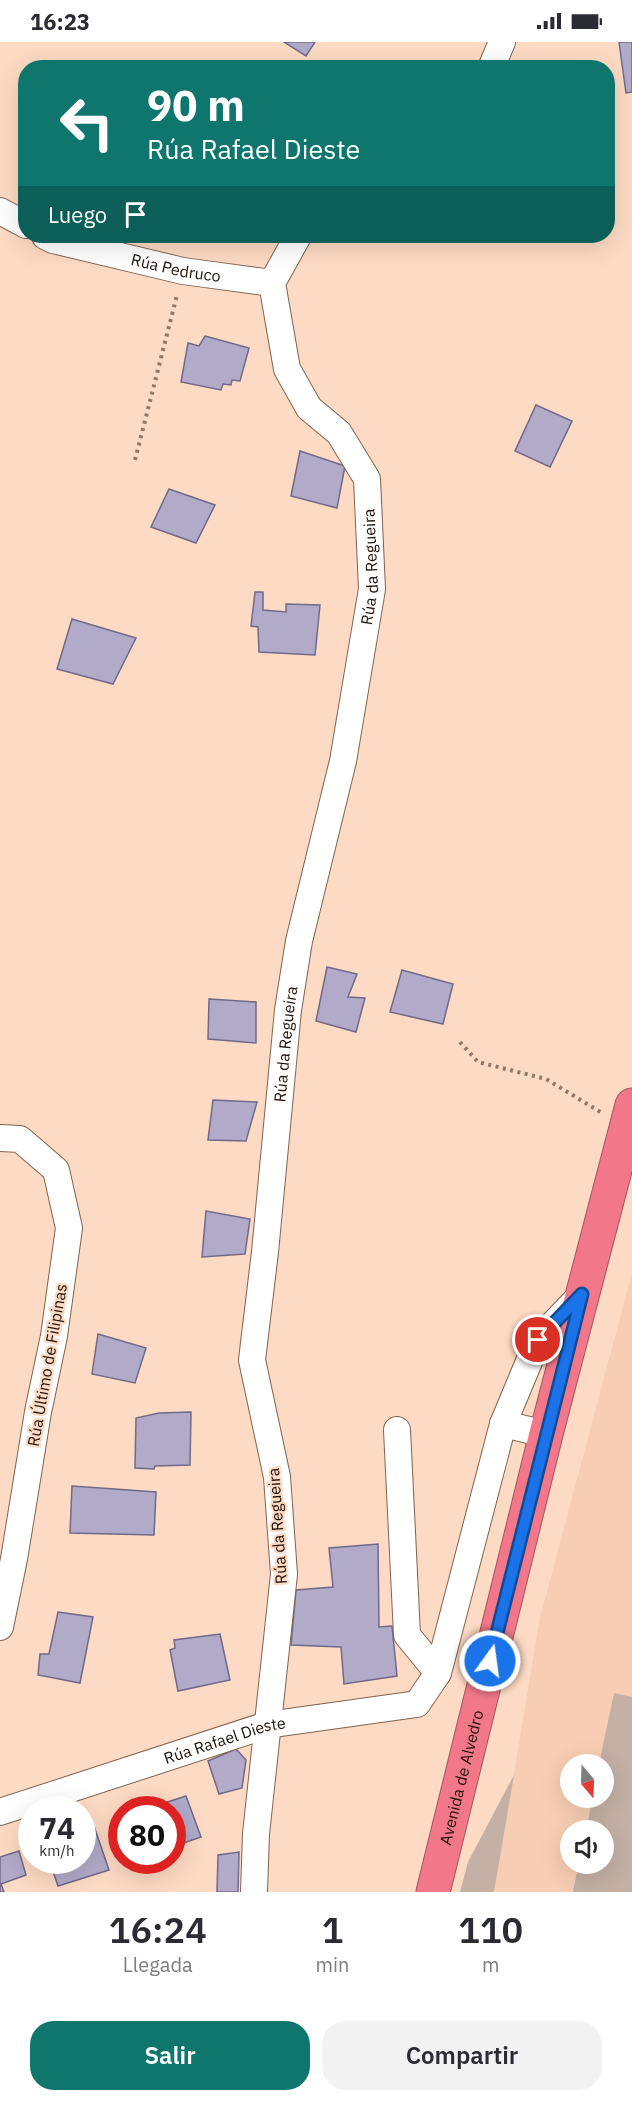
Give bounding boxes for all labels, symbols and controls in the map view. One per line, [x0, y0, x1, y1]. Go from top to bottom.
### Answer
text: 16:23 [30, 7, 90, 36]
text: 90 m [147, 78, 245, 133]
icon: left [48, 84, 126, 162]
text: Rúa Rafael Dieste [147, 131, 360, 166]
icon: arrive [119, 198, 152, 231]
text: Luego [48, 200, 107, 229]
street label: Rúa Pedruco [129, 249, 222, 286]
street label: Rúa da Regueira [356, 508, 382, 626]
street label: Rúa da Regueira [269, 984, 302, 1103]
street label: Rúa Último de Filipinas [22, 1282, 71, 1448]
pin [512, 1314, 563, 1365]
icon: arrive [521, 1323, 554, 1356]
street label: Rúa da Regueira [263, 1467, 291, 1585]
position arrow [458, 1629, 522, 1693]
street label: Avenida de Alvedro [435, 1708, 488, 1847]
street label: Rúa Rafael Dieste [161, 1713, 287, 1768]
north arrow [560, 1754, 614, 1808]
map controls [560, 1754, 614, 1874]
speed limit sign: 80 [108, 1796, 186, 1874]
text: 74 [39, 1808, 75, 1847]
button: sound [560, 1820, 614, 1874]
text: km/h [39, 1841, 75, 1860]
text: 16:24 [109, 1906, 207, 1953]
text: 1 [322, 1906, 343, 1953]
text: 110 [458, 1906, 523, 1953]
text: Llegada [123, 1951, 193, 1978]
text: min [316, 1951, 349, 1978]
text: m [482, 1951, 499, 1978]
button: Salir [30, 2021, 310, 2090]
button: Compartir [322, 2021, 602, 2090]

